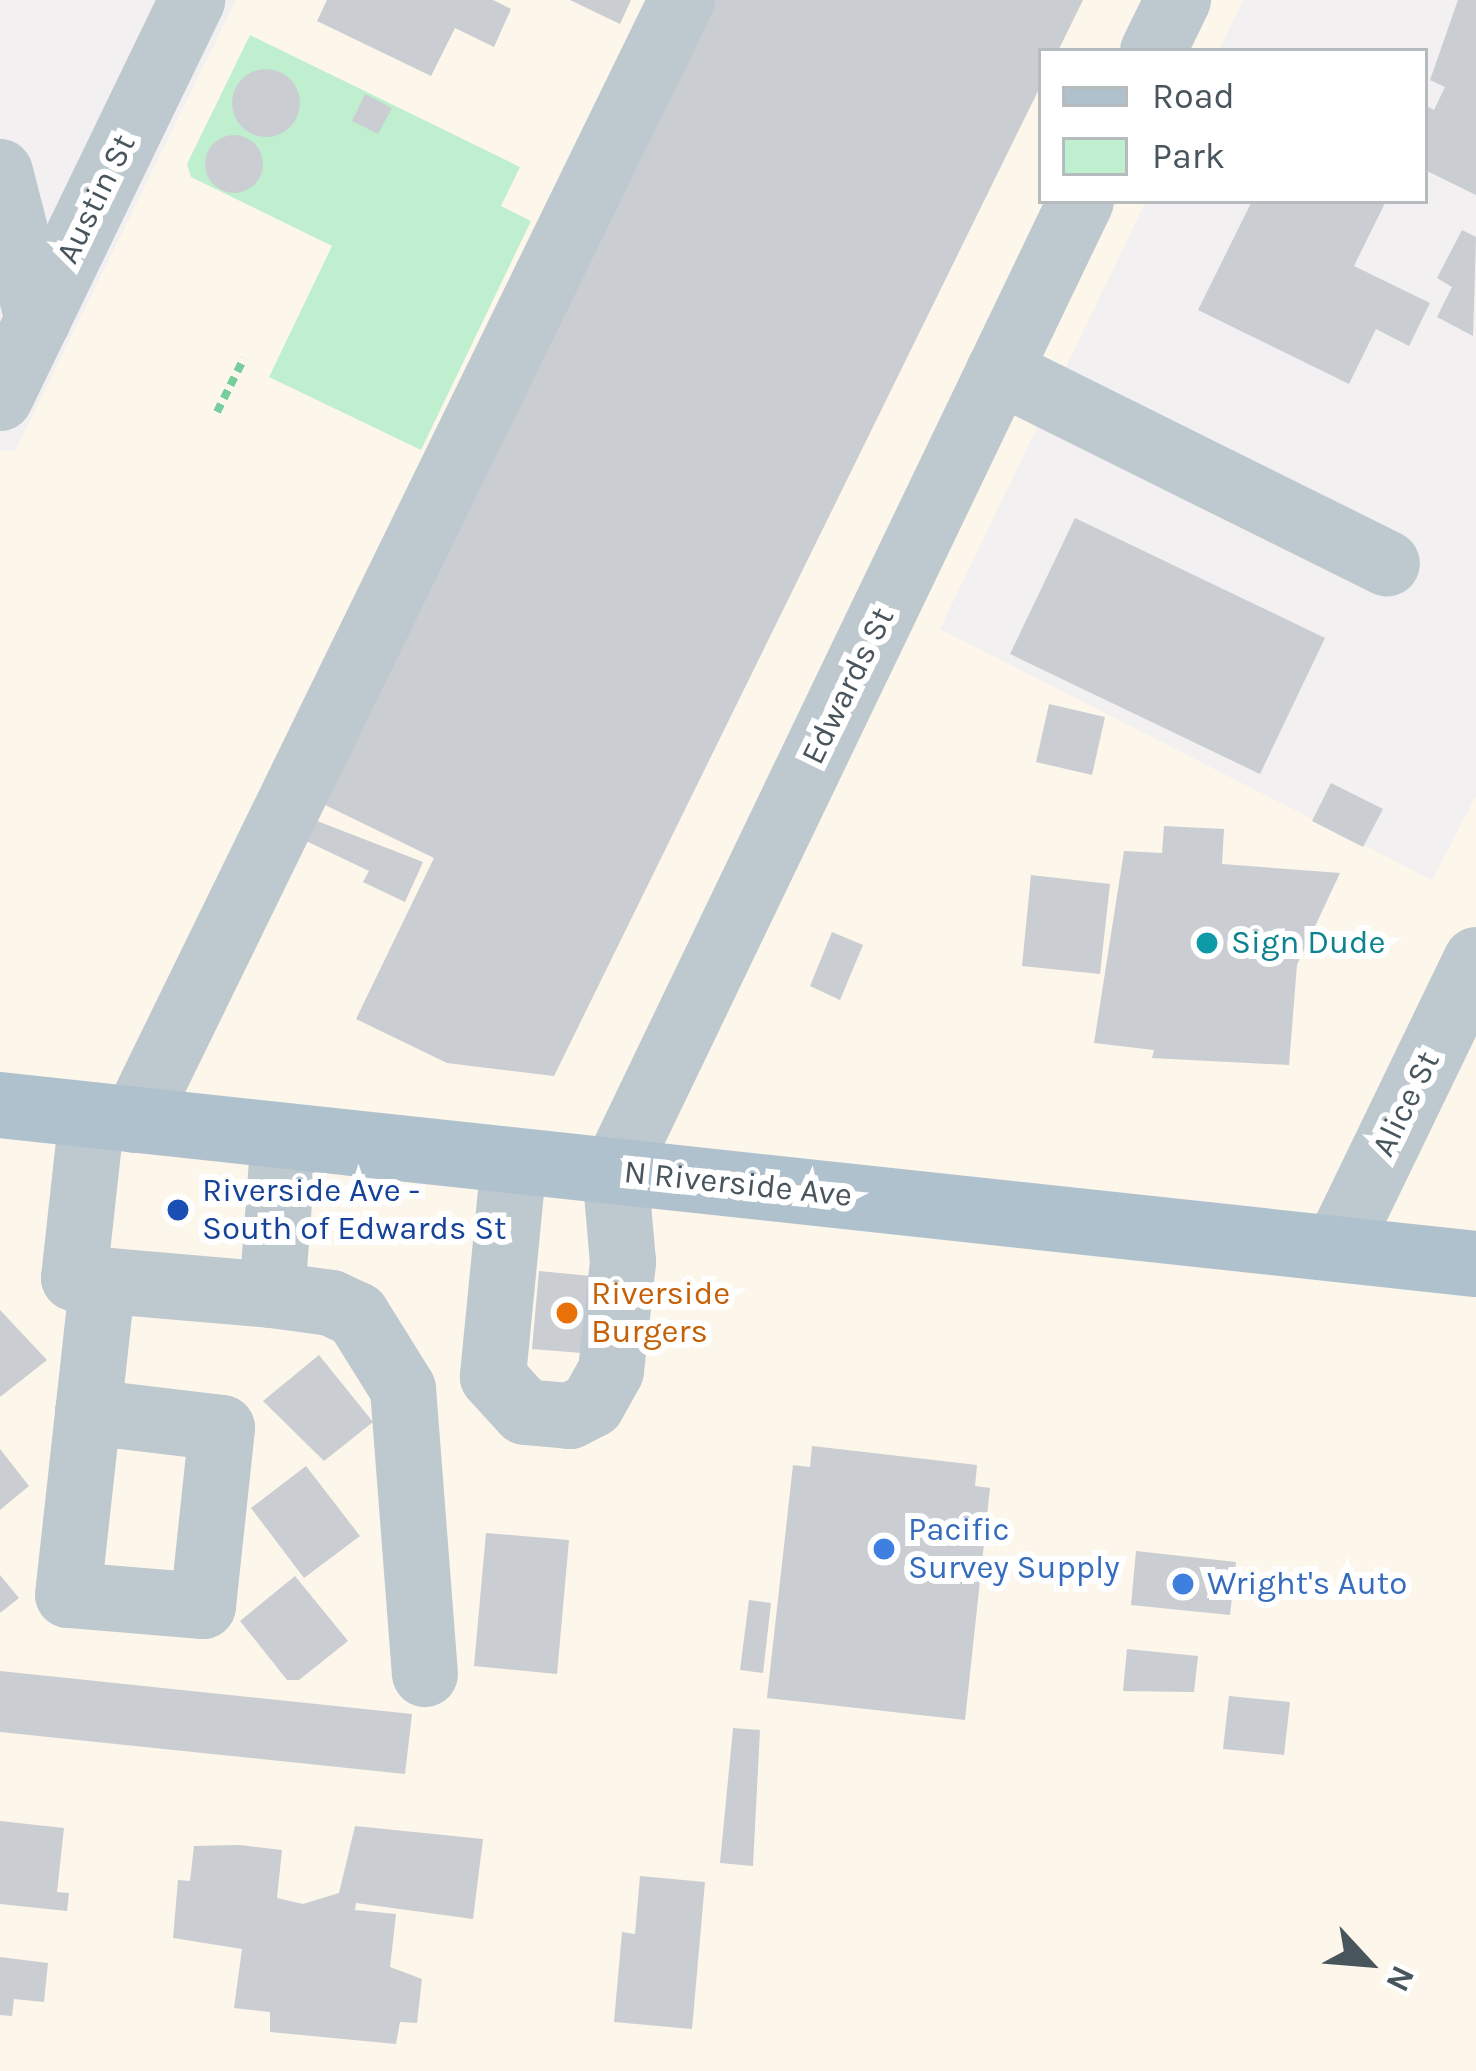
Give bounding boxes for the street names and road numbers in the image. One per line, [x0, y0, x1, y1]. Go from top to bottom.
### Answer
street label: Austin St [48, 128, 144, 270]
street label: Edwards St [793, 601, 903, 771]
street label: Alice St [1364, 1045, 1448, 1163]
street label: N Riverside Ave [622, 1152, 854, 1216]

